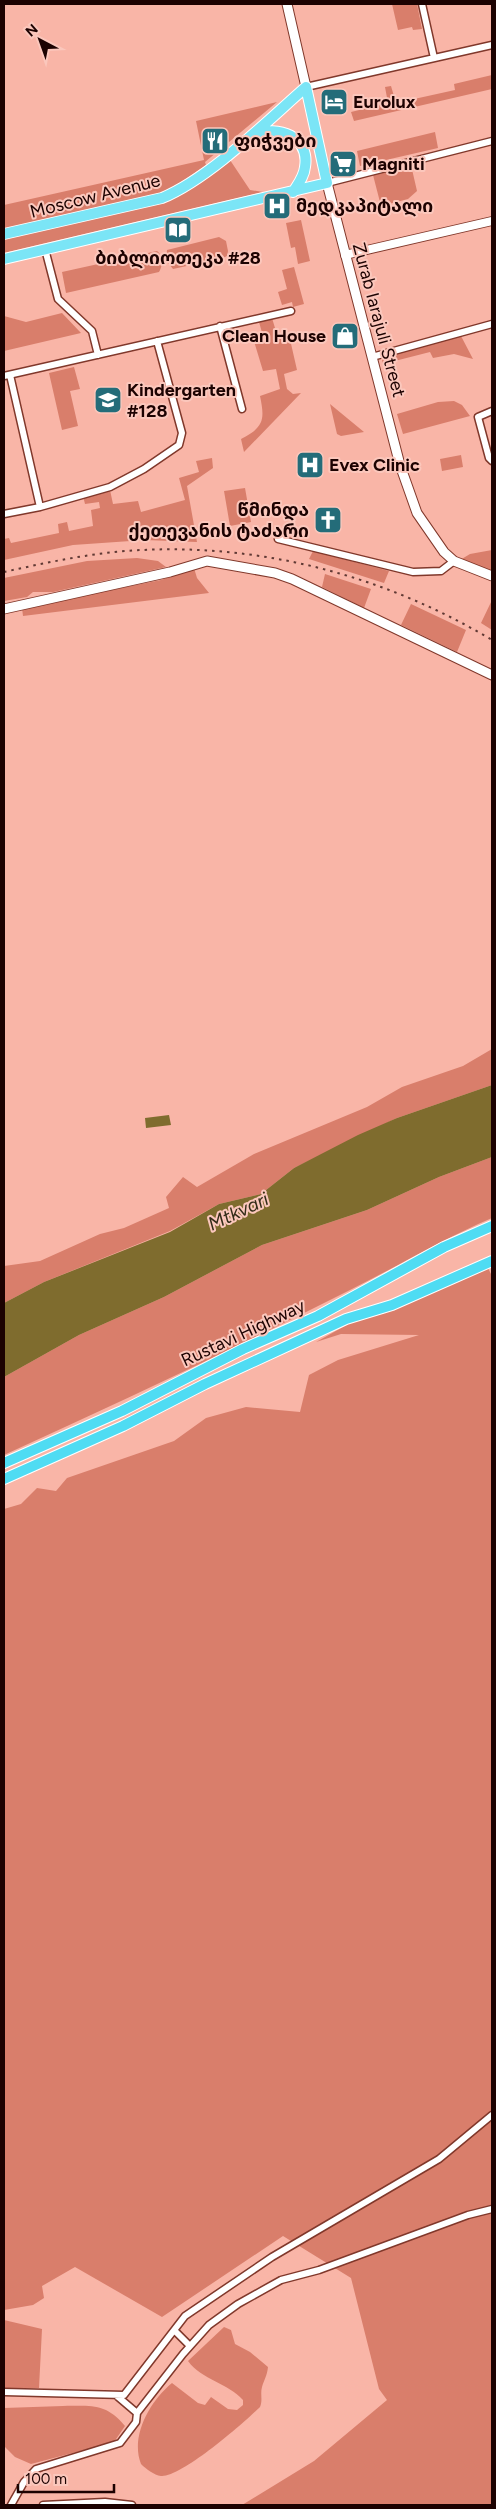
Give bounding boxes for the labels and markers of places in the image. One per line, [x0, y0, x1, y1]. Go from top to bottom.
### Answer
hotel icon: Eurolux [319, 87, 349, 117]
place label: Eurolux [353, 91, 416, 113]
restaurant icon: ფიჭვები [200, 126, 230, 156]
place label: ფიჭვები [234, 130, 317, 152]
supermarket icon: Magniti [328, 149, 358, 179]
place label: Magniti [362, 153, 425, 175]
hospital icon: მედკაპიტალი [262, 191, 292, 221]
place label: მედკაპიტალი [296, 195, 433, 217]
library icon: ბიბლიოთეკა #28 [163, 215, 193, 245]
place label: ბიბლიოთეკა #28 [95, 247, 261, 269]
shop icon: Clean House [330, 321, 360, 351]
place label: Clean House [222, 325, 326, 347]
place label: Kindergarten #128 [127, 379, 236, 422]
school or university icon: Kindergarten #128 [93, 385, 123, 415]
hospital icon: Evex Clinic [295, 450, 325, 480]
place label: Evex Clinic [329, 454, 420, 476]
place label: წმინდა ქეთევანის ტაძარი [128, 499, 309, 542]
church icon: წმინდა ქეთევანის ტაძარი [313, 505, 343, 535]

